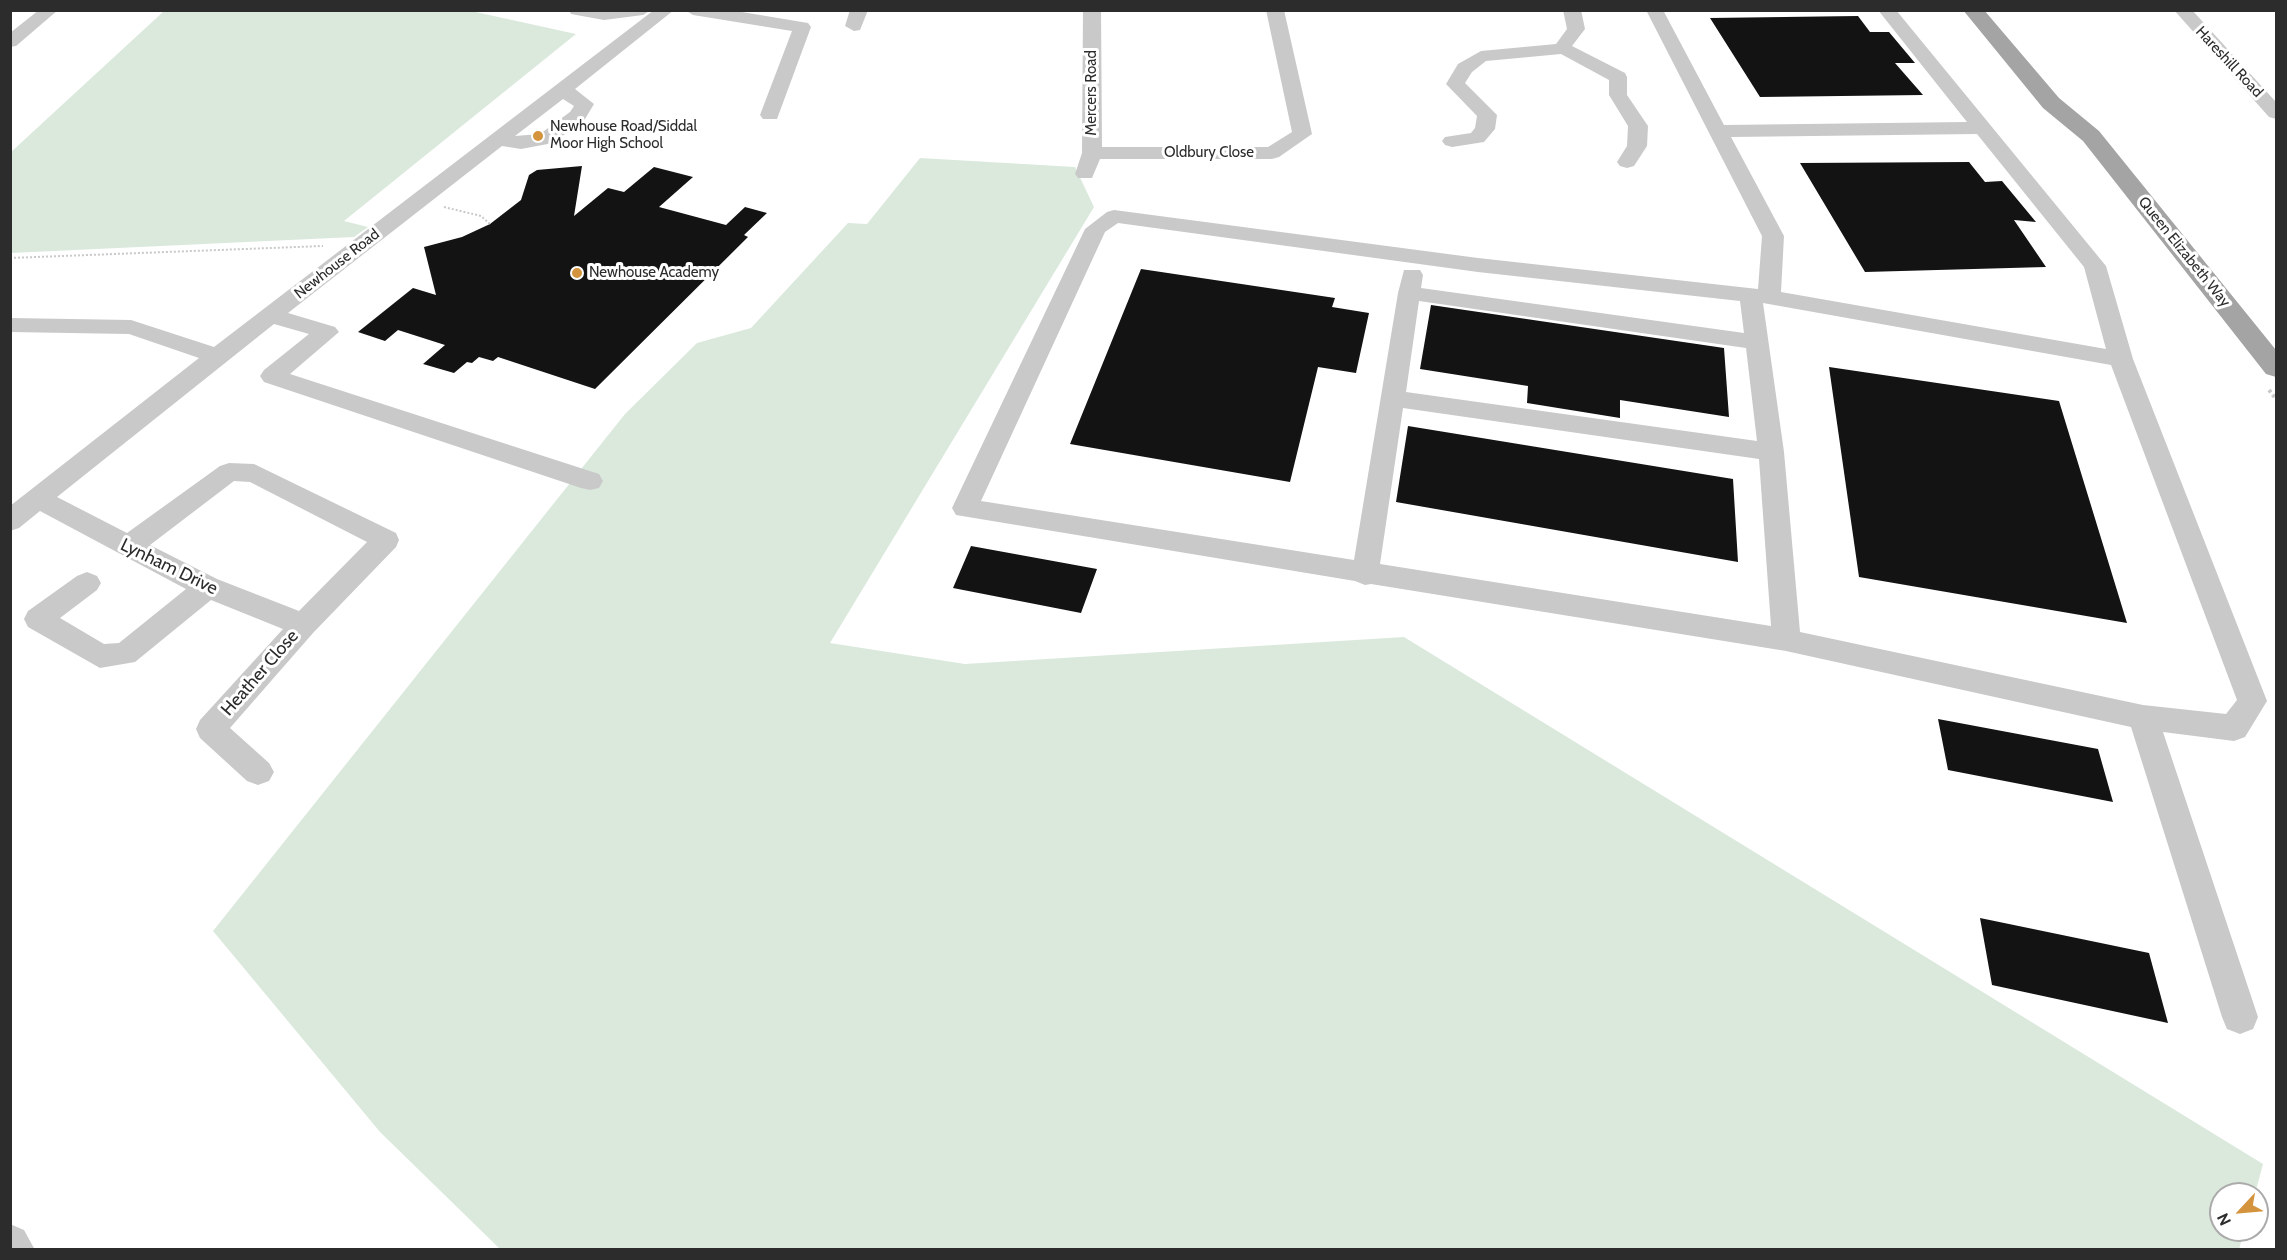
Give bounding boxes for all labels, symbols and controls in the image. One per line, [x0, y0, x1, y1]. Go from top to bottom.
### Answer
street label: Hareshill Road [2192, 23, 2266, 101]
street label: Mercers Road [1083, 50, 1101, 136]
place label: Newhouse Road/Siddal Moor High School [550, 118, 697, 153]
marker: Newhouse Road/Siddal Moor High School [531, 129, 545, 143]
street label: Oldbury Close [1164, 144, 1254, 162]
street label: Queen Elizabeth Way [2134, 193, 2234, 311]
street label: Newhouse Road [291, 225, 383, 303]
place label: Newhouse Academy [589, 264, 719, 282]
marker: Newhouse Academy [570, 266, 584, 280]
street label: Lynham Drive [117, 534, 221, 600]
street label: Heather Close [217, 626, 303, 720]
north arrow [2209, 1182, 2269, 1242]
text: N [2213, 1210, 2235, 1228]

